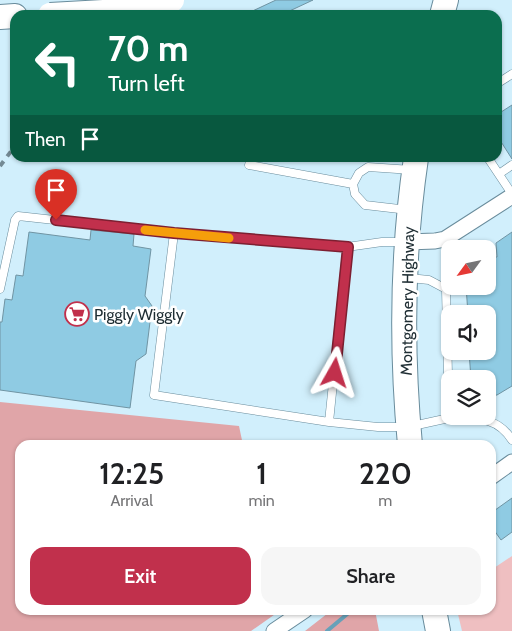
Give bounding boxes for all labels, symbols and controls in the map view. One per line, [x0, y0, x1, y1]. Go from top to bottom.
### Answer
text: 70 m [108, 27, 189, 70]
icon: left [25, 30, 90, 95]
text: Turn left [108, 70, 185, 97]
icon: arrive [76, 125, 104, 153]
text: Then [25, 128, 66, 151]
pin [35, 169, 77, 220]
icon: arrive [42, 176, 70, 204]
street label: Montgomery Highway [397, 226, 418, 376]
north arrow [441, 240, 496, 295]
map controls [441, 240, 496, 425]
supermarket icon: Piggly Wiggly [64, 301, 90, 327]
place label: Piggly Wiggly [94, 305, 184, 324]
button: sound [441, 305, 496, 360]
position arrow [308, 346, 360, 398]
button: layers [441, 370, 496, 425]
text: 12:25 [99, 455, 164, 492]
text: 1 [256, 455, 267, 492]
text: 220 [359, 455, 412, 492]
text: Arrival [110, 491, 153, 510]
text: min [248, 491, 275, 510]
text: m [378, 491, 392, 510]
button: Exit [30, 547, 251, 605]
button: Share [261, 547, 481, 605]

